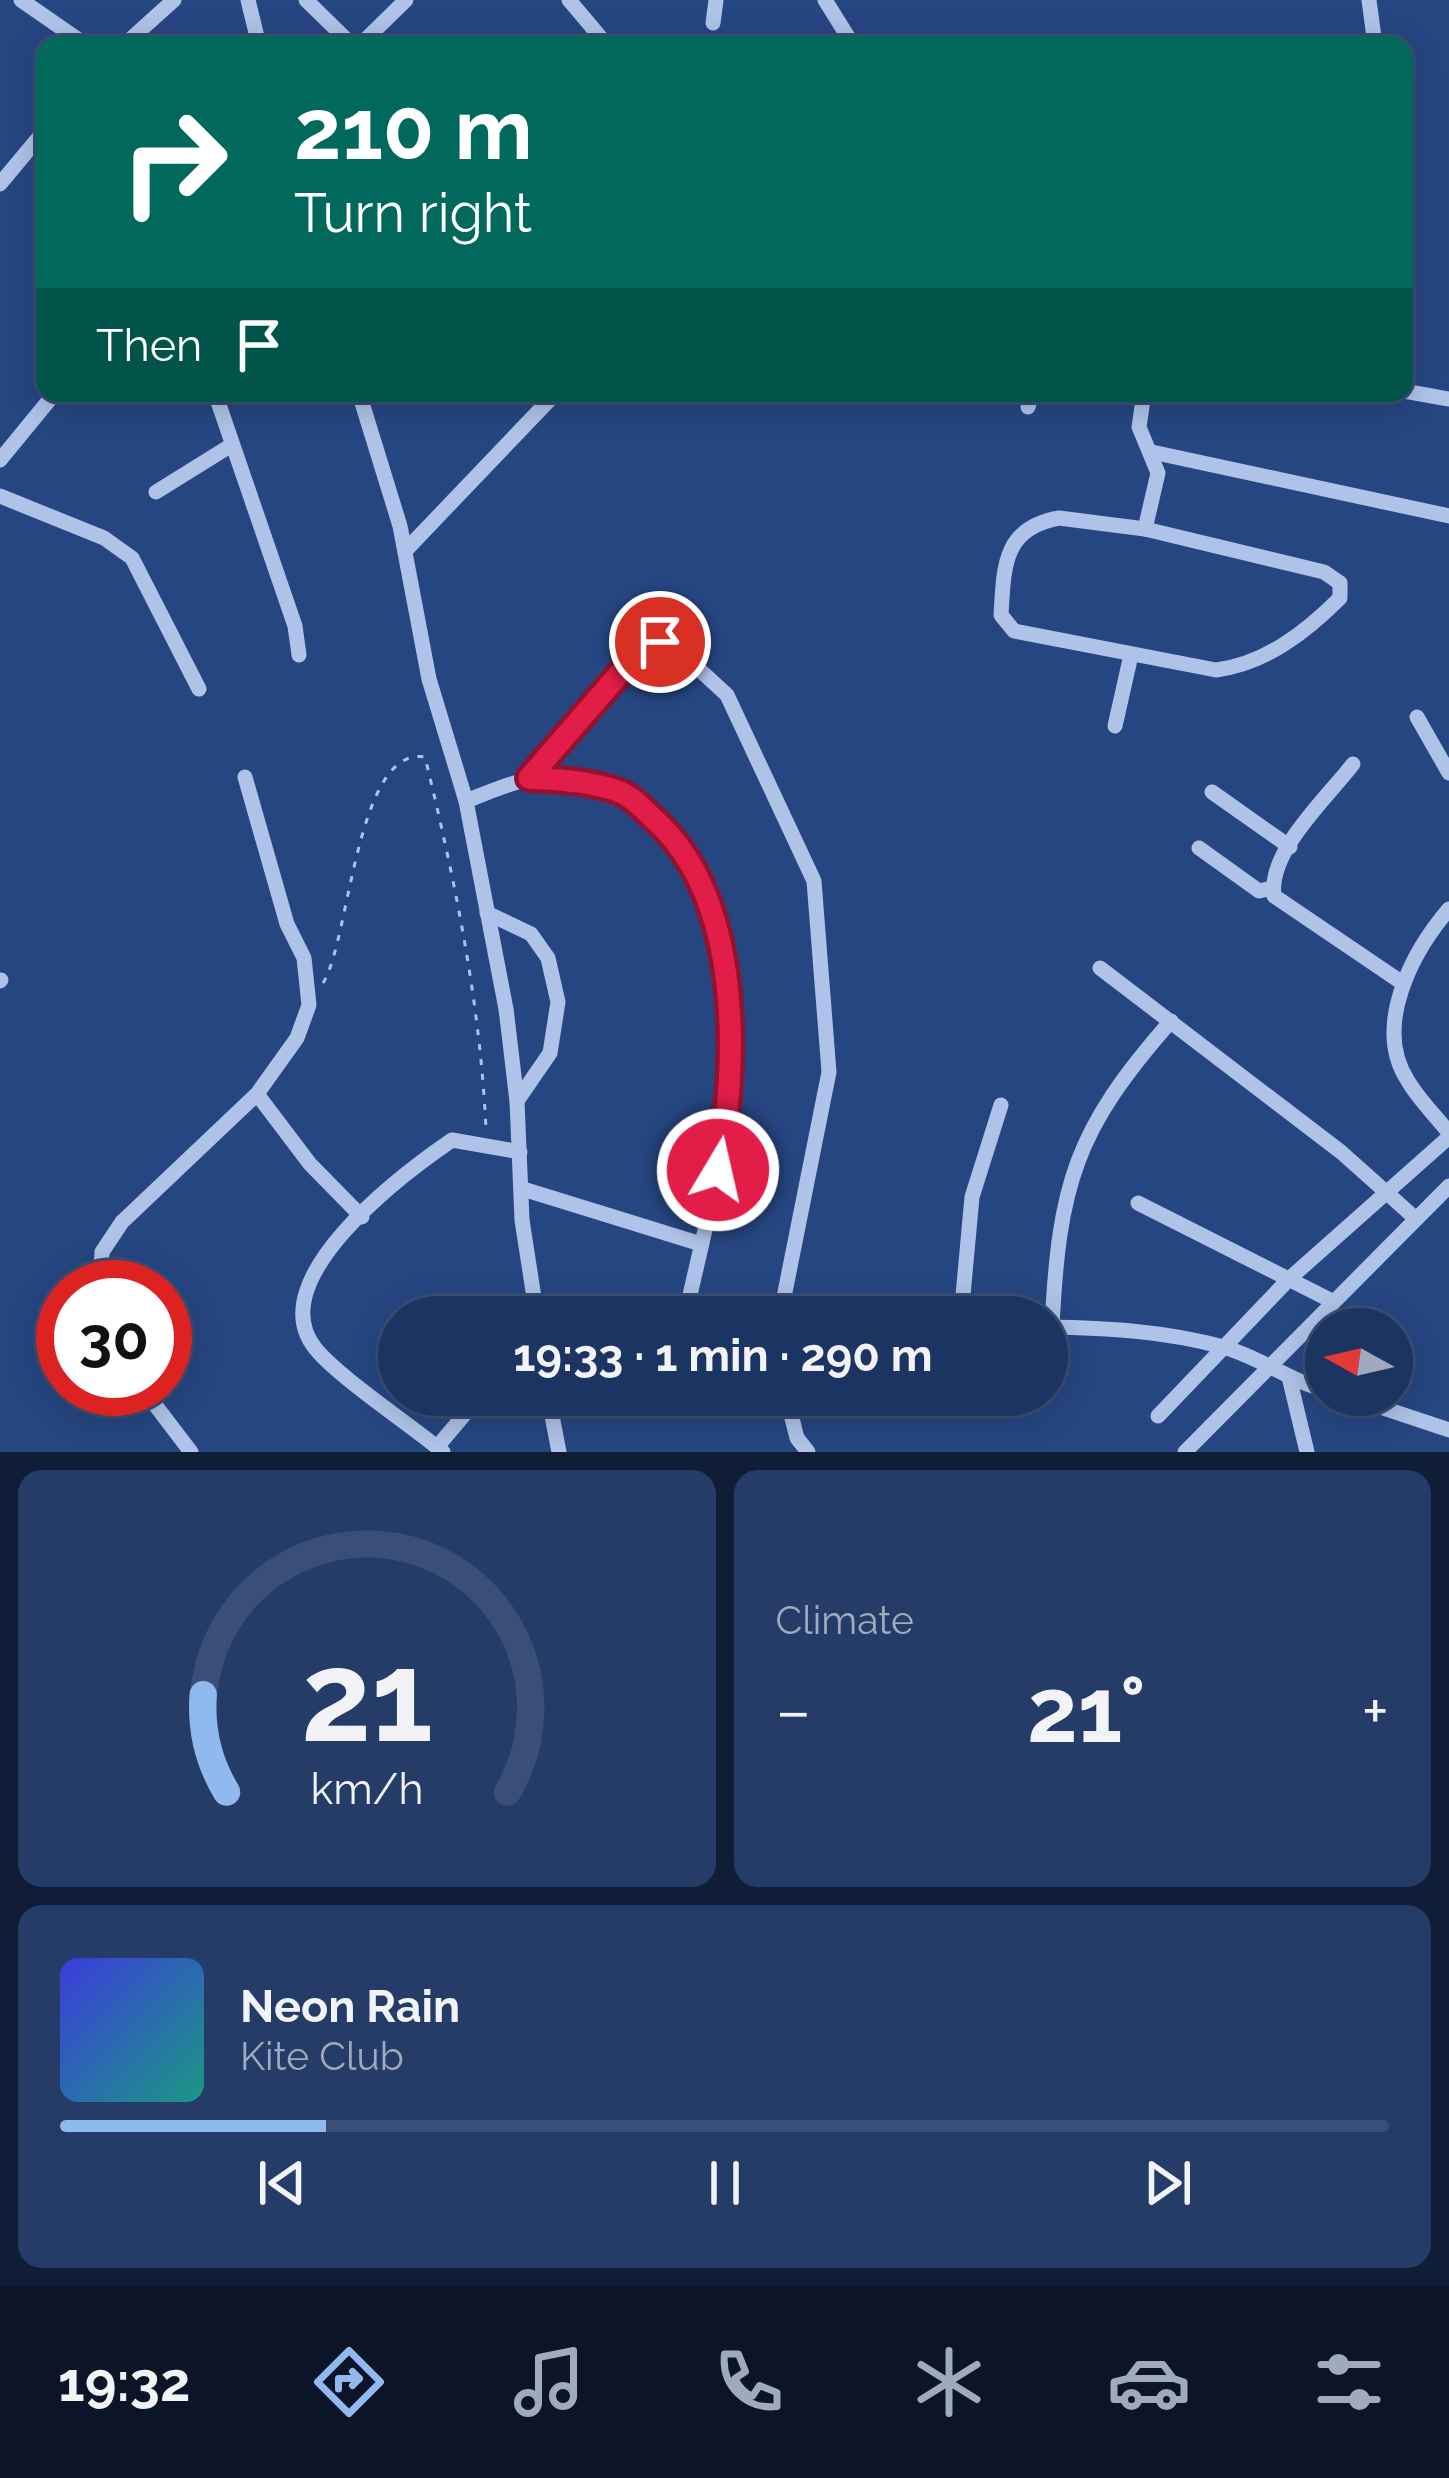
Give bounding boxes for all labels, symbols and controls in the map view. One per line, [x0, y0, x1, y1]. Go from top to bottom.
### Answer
text: 210 m [294, 80, 533, 179]
icon: right [96, 84, 252, 240]
text: Turn right [294, 181, 532, 245]
icon: arrive [226, 312, 292, 378]
text: Then [96, 319, 202, 372]
pin [609, 591, 711, 693]
icon: arrive [627, 609, 693, 675]
position arrow [655, 1107, 781, 1233]
speed limit sign: 30 [36, 1260, 192, 1416]
north arrow [1305, 1308, 1413, 1416]
map controls [1305, 1308, 1413, 1416]
text: 19:33 · 1 min · 290 m [513, 1329, 933, 1382]
text: Climate [776, 1597, 914, 1643]
text: 21 [301, 1624, 433, 1770]
text: 21° [1027, 1657, 1146, 1763]
text: − [776, 1672, 811, 1749]
text: + [1362, 1672, 1389, 1749]
text: km/h [310, 1763, 423, 1813]
text: Neon Rain [240, 1980, 460, 2033]
text: Kite Club [240, 2033, 404, 2079]
icon: previous [249, 2150, 315, 2216]
icon: pause [692, 2150, 758, 2216]
icon: next [1135, 2150, 1201, 2216]
icon: directions [307, 2340, 391, 2424]
icon: music [507, 2340, 591, 2424]
icon: phone [707, 2340, 791, 2424]
icon: climate [907, 2340, 991, 2424]
icon: car [1107, 2340, 1191, 2424]
icon: filters [1307, 2340, 1391, 2424]
text: 19:32 [58, 2350, 190, 2414]

